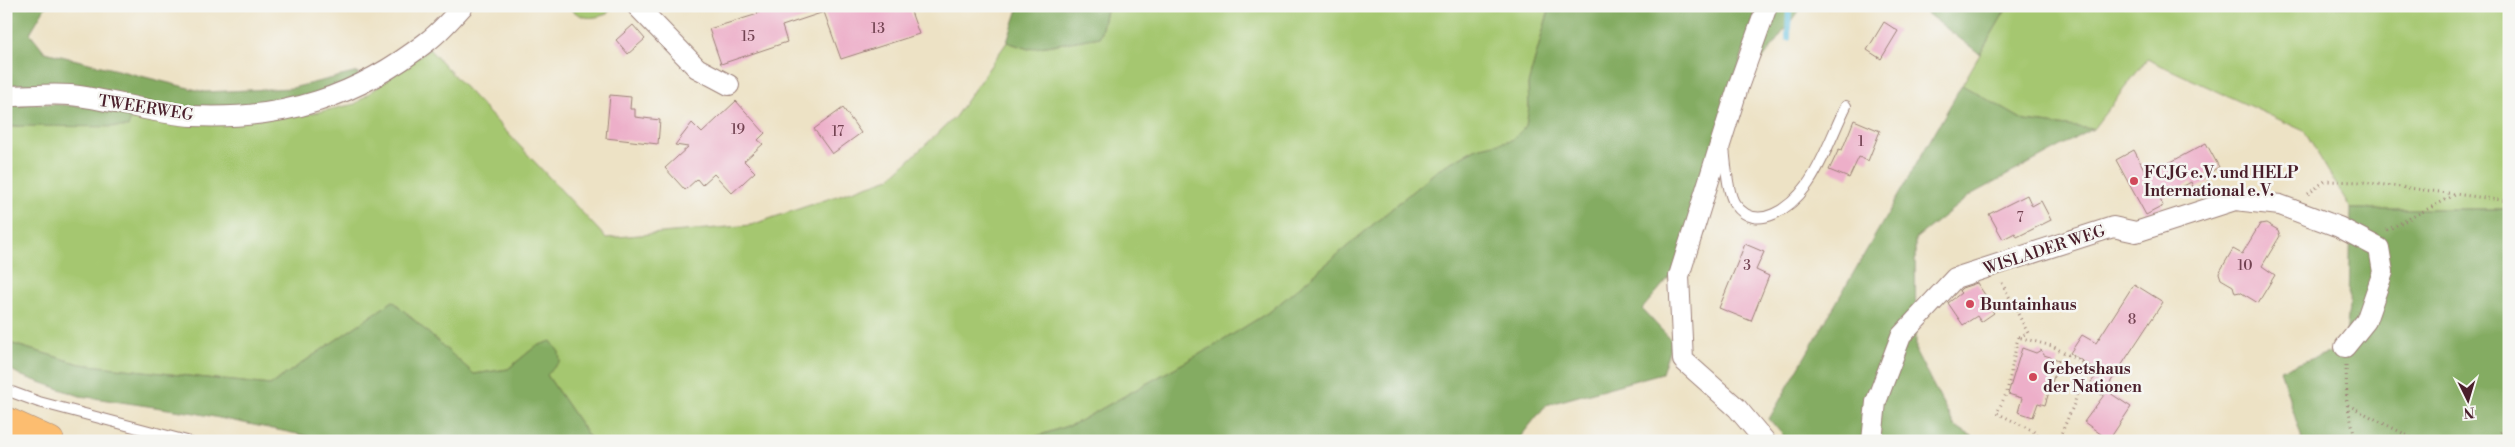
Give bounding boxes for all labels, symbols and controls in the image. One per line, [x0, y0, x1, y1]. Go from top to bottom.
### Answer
house number: 13 [871, 20, 885, 38]
house number: 15 [741, 28, 755, 46]
street label: TWEERWEG [97, 91, 195, 125]
house number: 19 [731, 121, 745, 139]
house number: 17 [832, 123, 844, 141]
house number: 1 [1858, 133, 1864, 151]
place label: FCJG e.V. und HELP International e.V. [2144, 163, 2299, 201]
marker: FCJG e.V. und HELP International e.V. [2128, 175, 2140, 187]
house number: 7 [2016, 209, 2024, 227]
street label: WISLADER WEG [1980, 221, 2108, 279]
house number: 3 [1743, 257, 1751, 275]
house number: 10 [2238, 257, 2252, 275]
place label: Buntainhaus [1980, 295, 2077, 315]
marker: Buntainhaus [1964, 298, 1976, 310]
house number: 8 [2128, 311, 2136, 329]
place label: Gebetshaus der Nationen [2043, 359, 2142, 397]
marker: Gebetshaus der Nationen [2027, 371, 2039, 383]
north arrow [2442, 374, 2492, 424]
text: N [2463, 403, 2475, 421]

